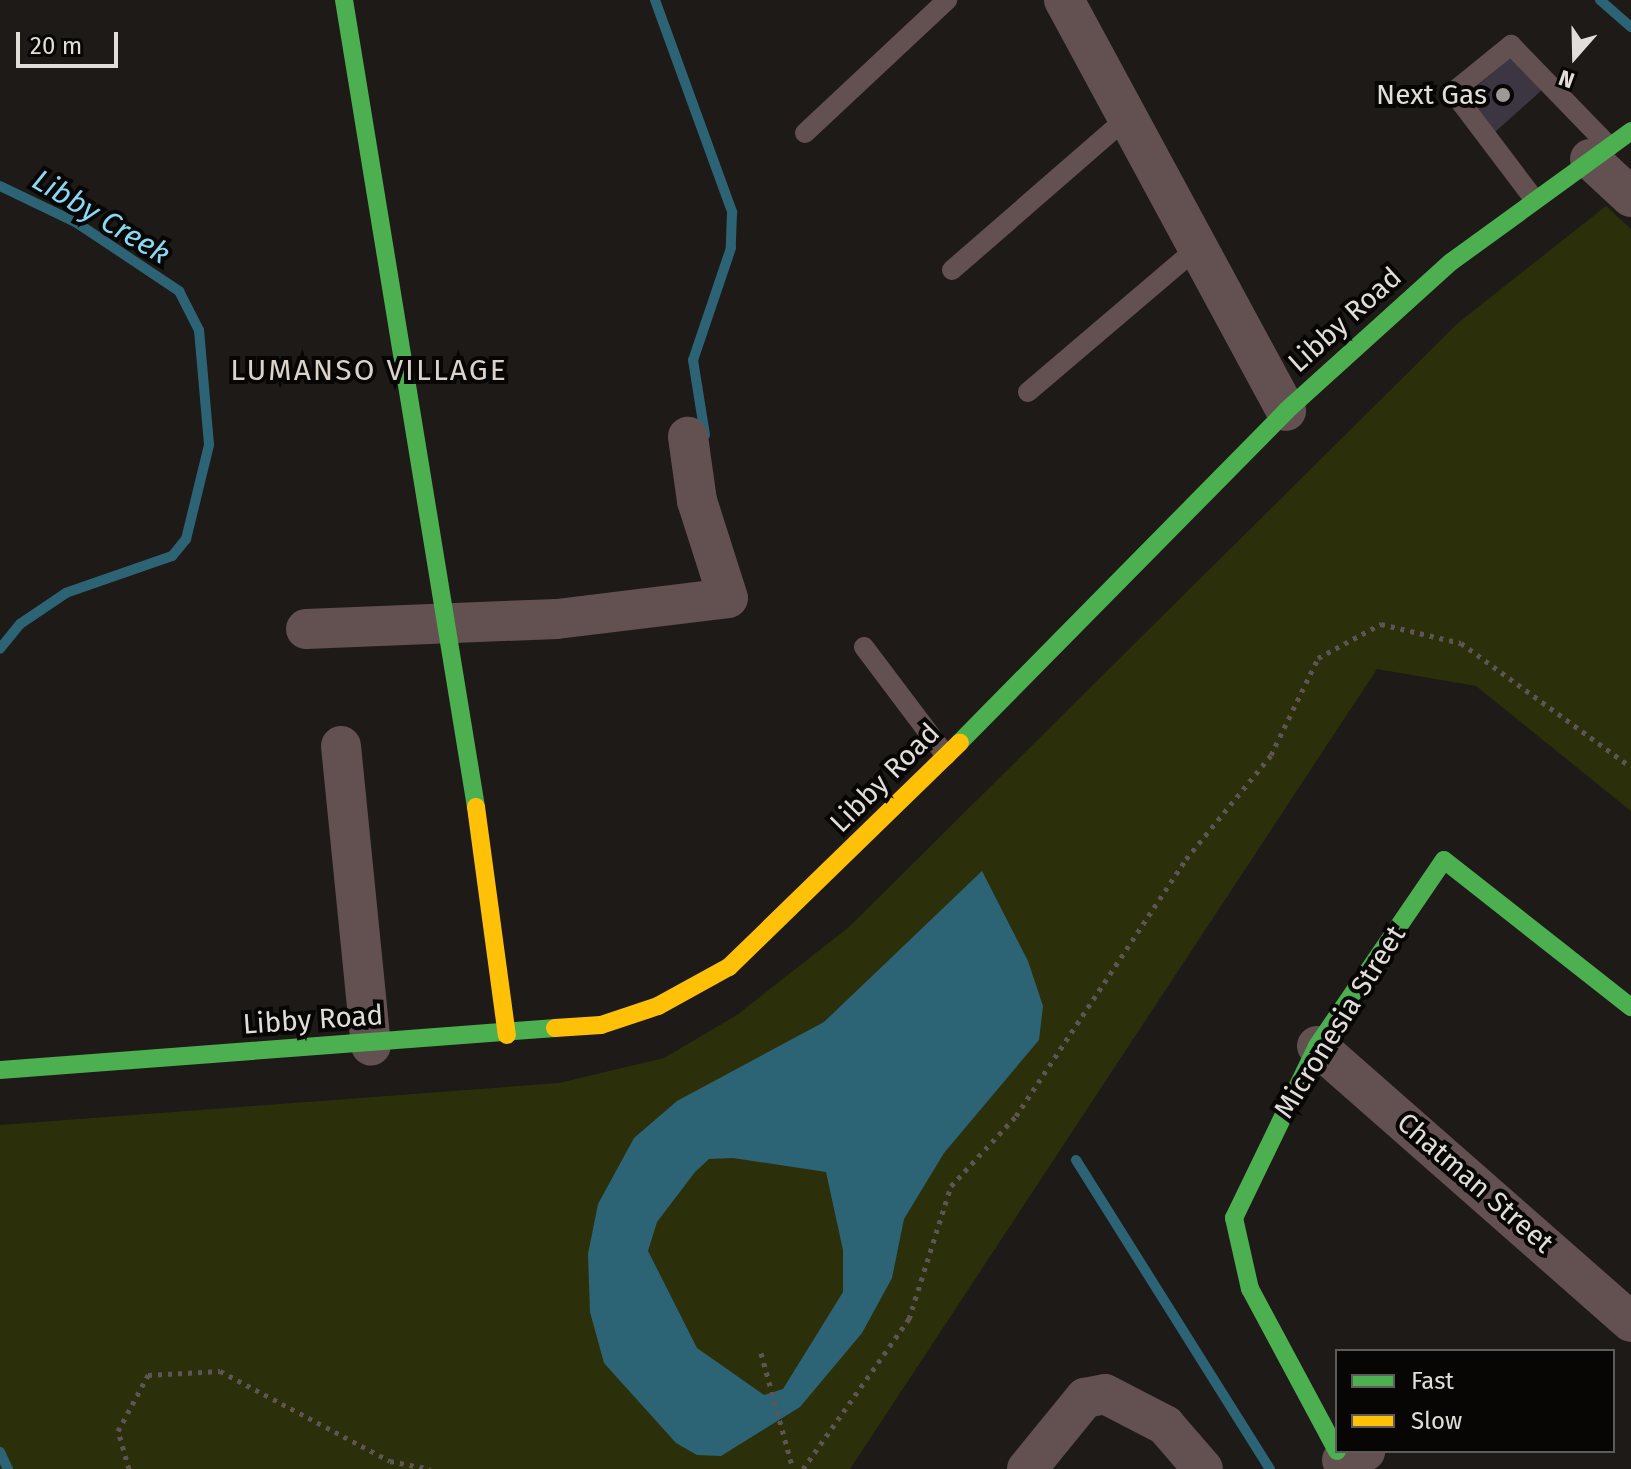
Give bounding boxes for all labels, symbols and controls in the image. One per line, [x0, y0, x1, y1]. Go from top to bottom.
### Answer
scale bar [20, 16, 122, 66]
north arrow [1535, 16, 1615, 96]
text: 20 m [30, 32, 82, 60]
text: N [1555, 64, 1578, 94]
place label: Next Gas [1376, 78, 1487, 112]
marker: Next Gas [1494, 86, 1512, 104]
water label: Libby Creek [26, 162, 176, 272]
street label: Libby Road [1281, 260, 1409, 380]
district label: LUMANSO VILLAGE [230, 352, 508, 388]
street label: Libby Road [823, 716, 947, 840]
street label: Micronesia Street [1267, 920, 1413, 1124]
street label: Libby Road [242, 998, 384, 1042]
street label: Chatman Street [1390, 1106, 1560, 1260]
legend [1335, 1349, 1615, 1453]
text: Fast [1411, 1367, 1454, 1395]
text: Slow [1411, 1407, 1462, 1435]

